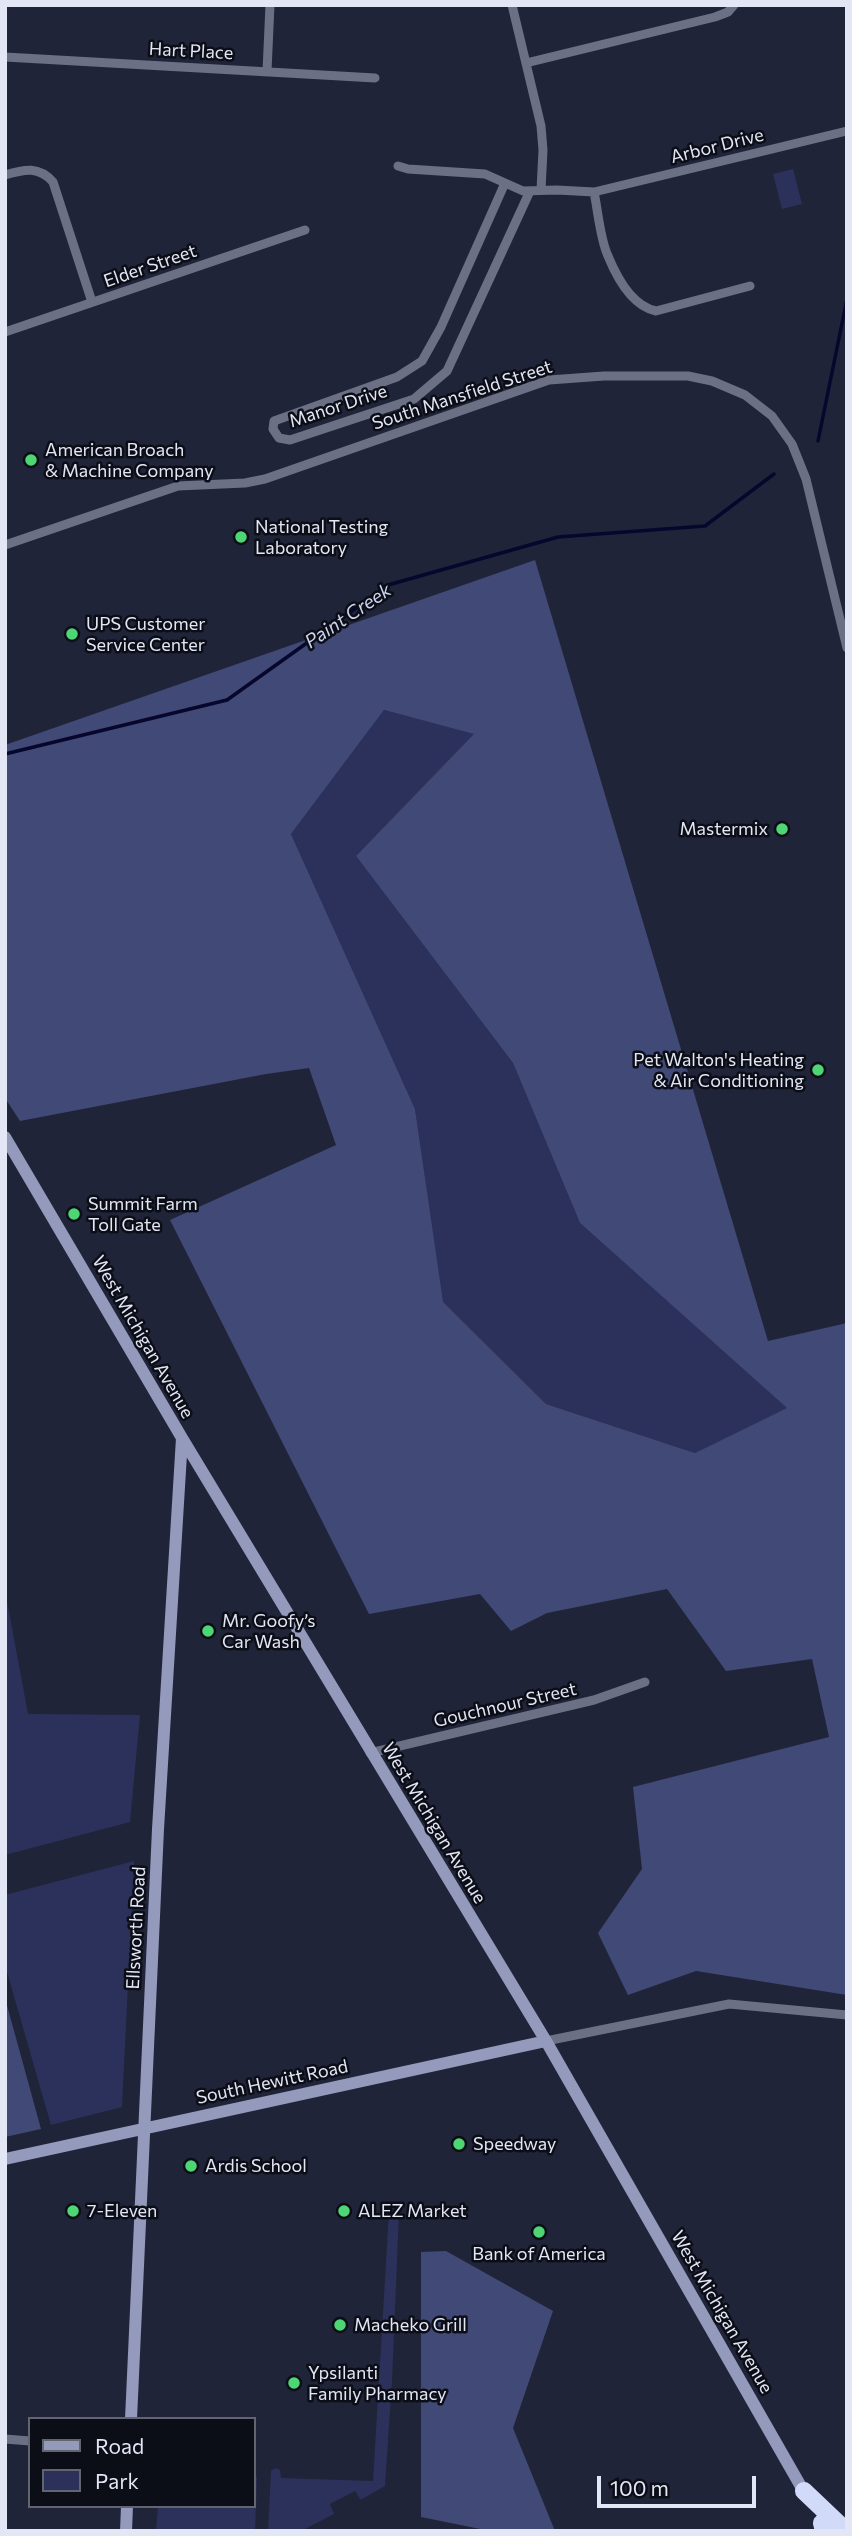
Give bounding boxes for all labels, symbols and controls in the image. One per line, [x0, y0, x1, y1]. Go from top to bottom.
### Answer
street label: Hart Place [148, 38, 234, 64]
street label: Arbor Drive [668, 124, 766, 168]
street label: Elder Street [101, 240, 199, 292]
street label: South Mansfield Street [369, 356, 555, 434]
street label: Manor Drive [286, 380, 390, 432]
place label: American Broach & Machine Company [45, 439, 214, 482]
marker: American Broach & Machine Company [23, 452, 39, 468]
place label: National Testing Laboratory [255, 516, 388, 558]
marker: National Testing Laboratory [233, 529, 249, 545]
water label: Paint Creek [300, 579, 396, 653]
place label: UPS Customer Service Center [86, 613, 205, 656]
marker: UPS Customer Service Center [64, 626, 80, 642]
place label: Mastermix [680, 818, 768, 840]
marker: Mastermix [774, 821, 790, 837]
place label: Pet Walton's Heating & Air Conditioning [633, 1049, 804, 1092]
marker: Pet Walton's Heating & Air Conditioning [810, 1062, 826, 1078]
place label: Summit Farm Toll Gate [88, 1193, 198, 1236]
marker: Summit Farm Toll Gate [66, 1206, 82, 1222]
street label: West Michigan Avenue [88, 1252, 198, 1422]
place label: Mr. Goofy’s Car Wash [222, 1610, 315, 1652]
marker: Mr. Goofy’s Car Wash [200, 1623, 216, 1639]
street label: Gouchnour Street [432, 1678, 578, 1732]
street label: West Michigan Avenue [377, 1739, 491, 1907]
street label: Ellsworth Road [122, 1866, 150, 1990]
street label: South Hewitt Road [194, 2055, 350, 2109]
place label: Speedway [473, 2133, 556, 2155]
marker: Speedway [451, 2136, 467, 2152]
place label: Ardis School [205, 2155, 307, 2177]
marker: Ardis School [183, 2158, 199, 2174]
place label: 7-Eleven [87, 2200, 157, 2222]
place label: ALEZ Market [358, 2200, 467, 2222]
marker: 7-Eleven [65, 2203, 81, 2219]
marker: ALEZ Market [336, 2203, 352, 2219]
marker: Bank of America [531, 2224, 547, 2240]
street label: West Michigan Avenue [667, 2227, 777, 2397]
place label: Bank of America [472, 2243, 606, 2265]
place label: Macheko Grill [354, 2314, 467, 2336]
marker: Macheko Grill [332, 2317, 348, 2333]
place label: Ypsilanti Family Pharmacy [308, 2362, 447, 2404]
marker: Ypsilanti Family Pharmacy [286, 2375, 302, 2391]
legend [28, 2417, 256, 2508]
text: Road [95, 2433, 144, 2458]
scale bar [600, 2462, 759, 2506]
text: Park [95, 2468, 139, 2493]
text: 100 m [610, 2475, 669, 2500]

